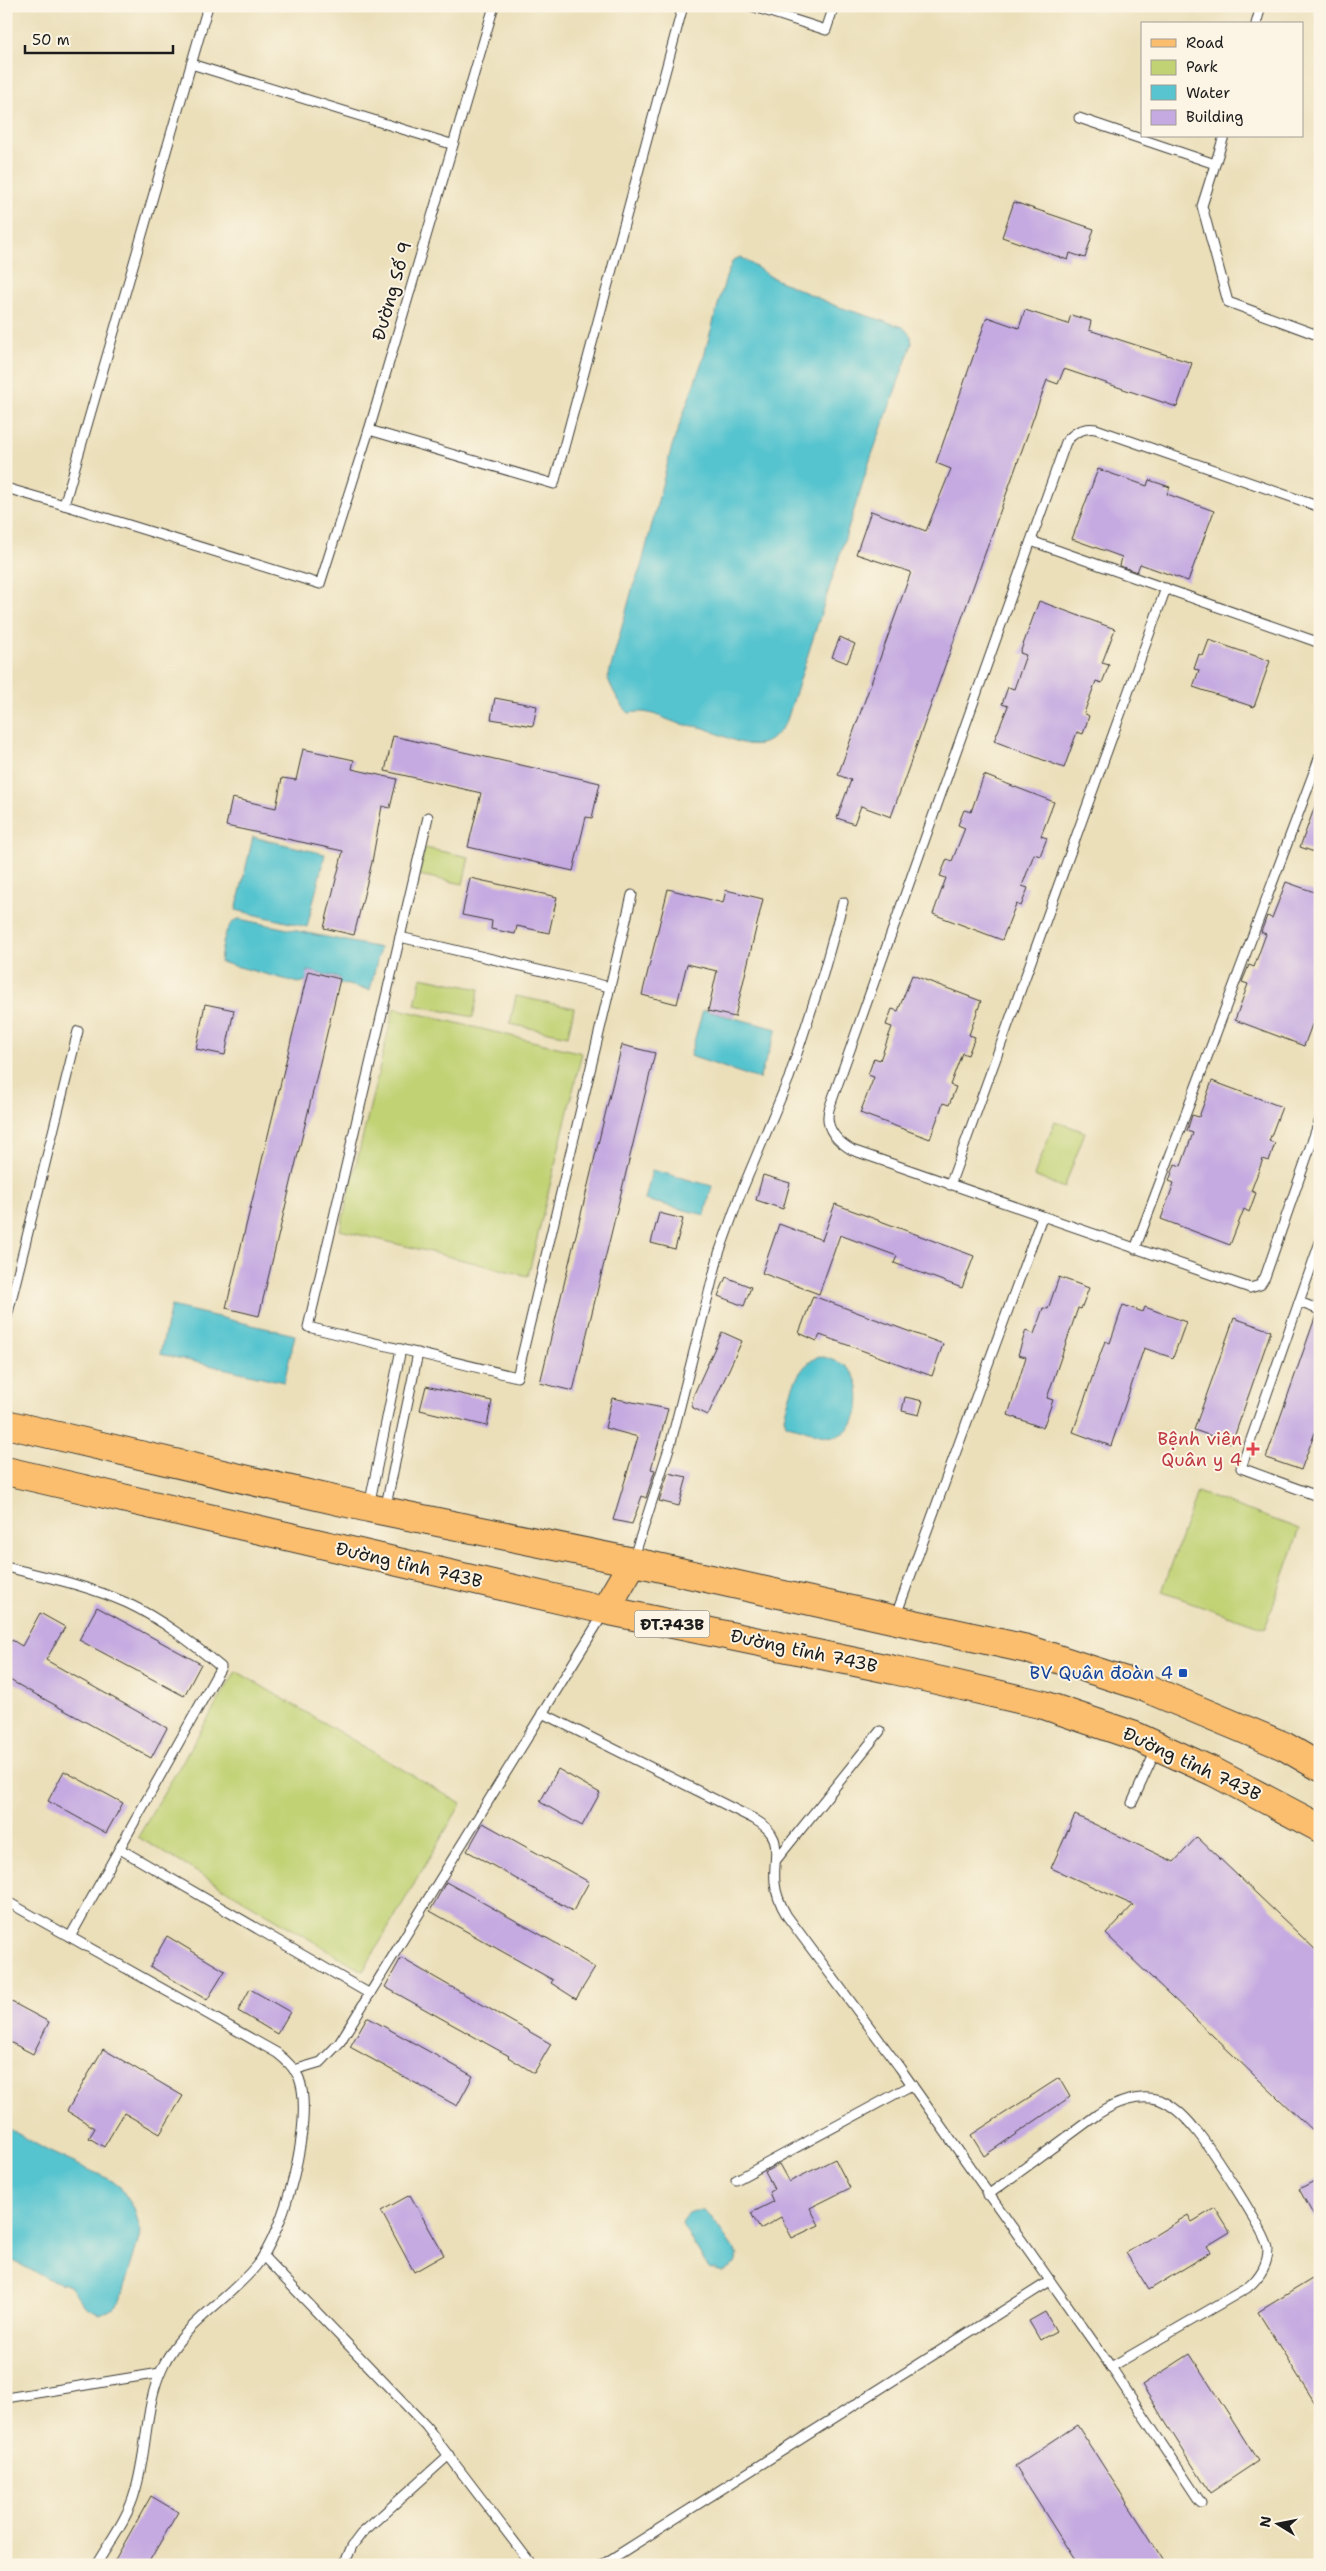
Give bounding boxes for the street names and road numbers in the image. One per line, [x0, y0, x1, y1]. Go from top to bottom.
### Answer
street label: Đường Số 9 [366, 239, 418, 343]
street label: Đường tỉnh 743B [333, 1536, 485, 1594]
road number: ĐT.743B [634, 1610, 710, 1638]
street label: Đường tỉnh 743B [728, 1624, 880, 1678]
street label: Đường tỉnh 743B [1119, 1721, 1265, 1807]

